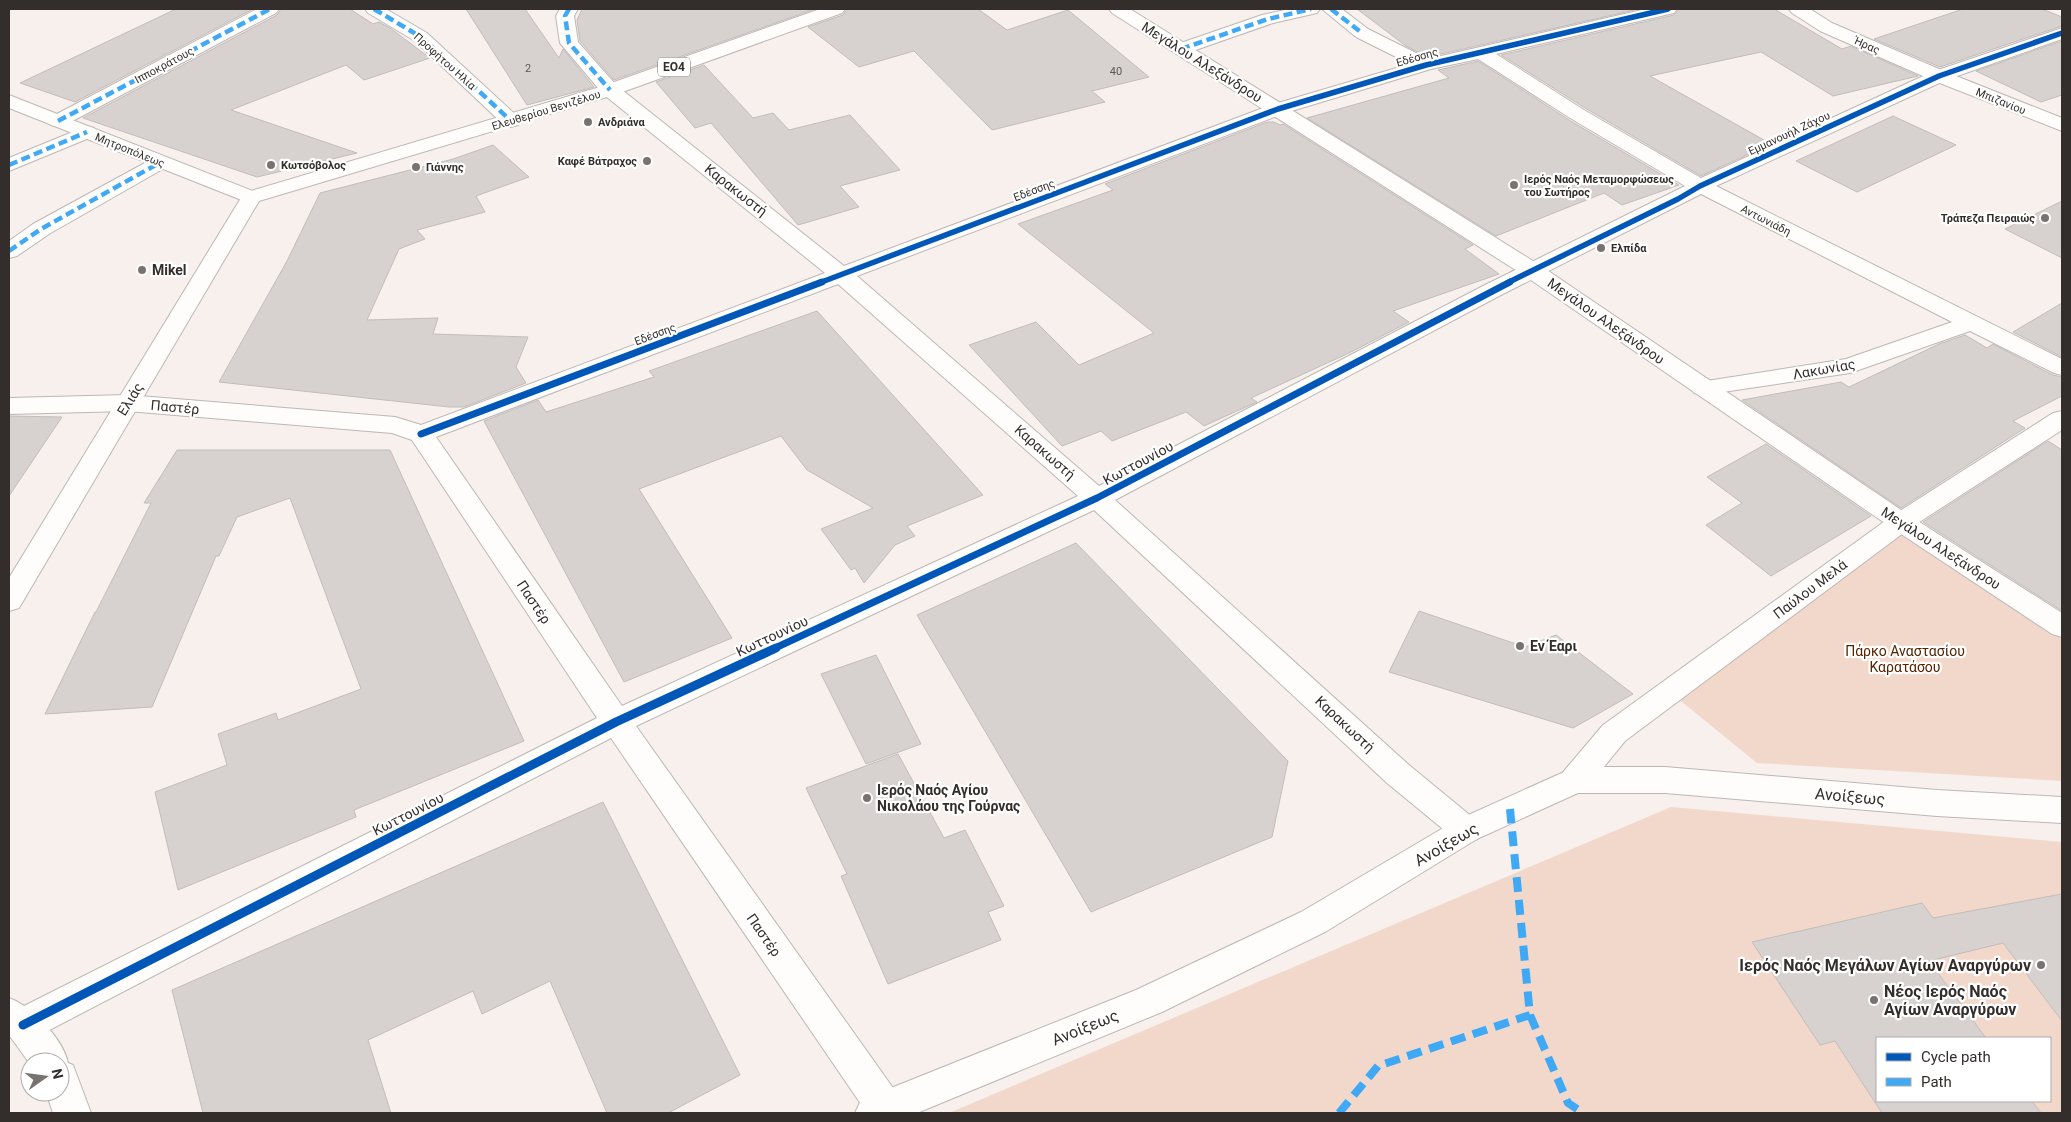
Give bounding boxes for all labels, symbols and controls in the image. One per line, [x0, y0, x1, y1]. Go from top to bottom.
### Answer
street label: Μεγάλου Αλεξάνδρου [1139, 18, 1265, 106]
street label: Προφήτου Ηλία [411, 30, 479, 93]
street label: Ήρας [1851, 34, 1882, 57]
street label: Ιπποκράτους [133, 44, 196, 86]
street label: Εδέσσης [1395, 45, 1440, 70]
road number: ΕΟ4 [658, 58, 690, 76]
house number: 2 [525, 62, 531, 75]
house number: 40 [1110, 65, 1122, 78]
street label: Μπιζανίου [1974, 86, 2028, 117]
street label: Ελευθερίου Βενιζέλου [490, 88, 602, 133]
street label: Εμμανουήλ Ζάχου [1746, 109, 1832, 158]
marker: Ανδριάνα [582, 116, 594, 128]
place label: Ανδριάνα [598, 116, 645, 129]
street label: Μητροπόλεως [93, 131, 167, 170]
place label: Καφέ Βάτραχος [558, 155, 637, 168]
marker: Καφέ Βάτραχος [641, 155, 653, 167]
marker: Κωτσόβολος [265, 159, 277, 171]
place label: Κωτσόβολος [281, 159, 346, 172]
marker: Γιάννης [410, 161, 422, 173]
place label: Γιάννης [426, 161, 464, 174]
street label: Καρακωστή [702, 161, 770, 219]
place label: Ιερός Ναός Μεταμορφώσεως του Σωτήρος [1524, 173, 1674, 199]
street label: Εδέσσης [1012, 177, 1057, 204]
marker: Ιερός Ναός Μεταμορφώσεως του Σωτήρος [1508, 179, 1520, 191]
street label: Αντωνιάδη [1739, 202, 1793, 239]
place label: Τράπεζα Πειραιώς [1941, 212, 2035, 225]
marker: Τράπεζα Πειραιώς [2039, 212, 2051, 224]
marker: Ελπίδα [1595, 242, 1607, 254]
place label: Ελπίδα [1611, 242, 1647, 255]
place label: Mikel [152, 262, 187, 278]
marker: Mikel [136, 264, 148, 276]
street label: Μεγάλου Αλεξάνδρου [1545, 275, 1667, 367]
street label: Εδέσσης [633, 321, 678, 348]
street label: Λακωνίας [1792, 356, 1856, 382]
street label: Ελιάς [114, 380, 146, 418]
street label: Παστέρ [150, 397, 200, 417]
street label: Καρακωστή [1011, 421, 1079, 483]
street label: Κωττουνίου [1100, 438, 1176, 488]
street label: Μεγάλου Αλεξάνδρου [1878, 503, 2004, 593]
street label: Παύλου Μελά [1770, 556, 1850, 622]
street label: Παστέρ [514, 577, 554, 627]
street label: Κωττουνίου [734, 612, 810, 660]
place label: Εν Έαρι [1530, 638, 1577, 654]
marker: Εν Έαρι [1514, 640, 1526, 652]
park label: Πάρκο Αναστασίου Καρατάσου [1845, 643, 1965, 675]
street label: Καρακωστή [1312, 693, 1378, 755]
place label: Ιερός Ναός Αγίου Νικολάου της Γούρνας [877, 782, 1020, 814]
street label: Ανοίξεως [1814, 784, 1886, 809]
street label: Κωττουνίου [370, 789, 446, 839]
marker: Ιερός Ναός Αγίου Νικολάου της Γούρνας [861, 792, 873, 804]
street label: Ανοίξεως [1411, 819, 1481, 870]
street label: Παστέρ [743, 910, 785, 960]
place label: Ιερός Ναός Μεγάλων Αγίων Αναργύρων [1739, 956, 2031, 975]
marker: Ιερός Ναός Μεγάλων Αγίων Αναργύρων [2035, 959, 2047, 971]
place label: Νέος Ιερός Ναός Αγίων Αναργύρων [1884, 982, 2016, 1019]
marker: Νέος Ιερός Ναός Αγίων Αναργύρων [1868, 994, 1880, 1006]
street label: Ανοίξεως [1049, 1005, 1121, 1049]
legend [1876, 1037, 2051, 1102]
text: Cycle path [1921, 1048, 1991, 1066]
north arrow [20, 1052, 70, 1102]
text: N [49, 1067, 67, 1081]
text: Path [1921, 1073, 1952, 1091]

